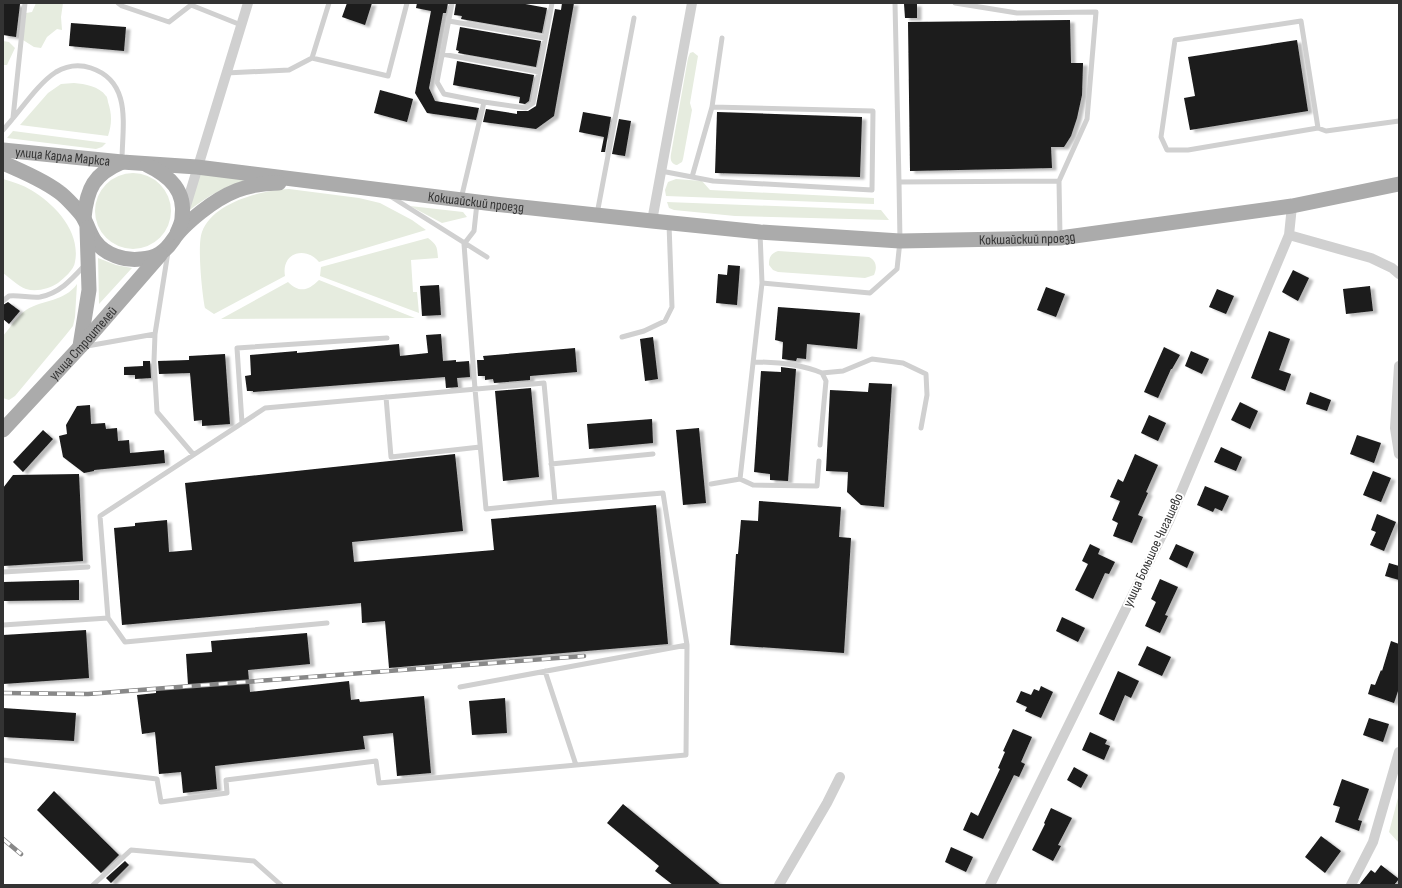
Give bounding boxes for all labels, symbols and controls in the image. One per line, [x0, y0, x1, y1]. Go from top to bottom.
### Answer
street label: улица Карла Маркса [14, 143, 111, 169]
street label: Кокшайский проезд [427, 187, 525, 216]
street label: Кокшайский проезд [979, 227, 1076, 248]
street label: улица Строителей [45, 302, 120, 384]
street label: улица Большое Чигашево [1119, 490, 1187, 610]

